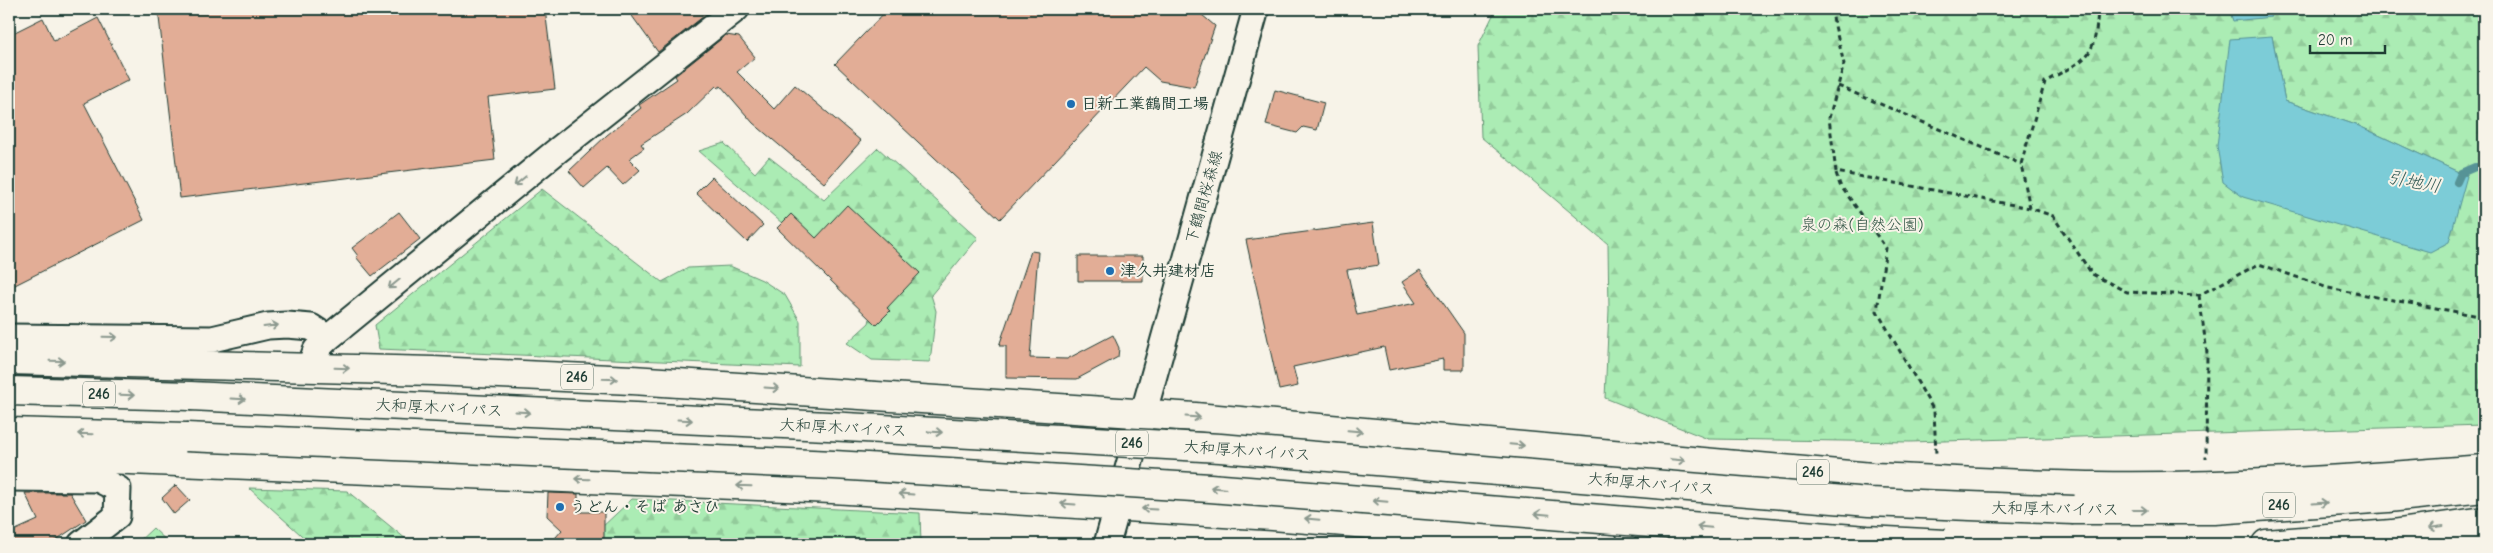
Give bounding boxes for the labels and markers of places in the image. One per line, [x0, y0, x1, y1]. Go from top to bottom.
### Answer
place label: 日新工業鶴間工場 [1081, 95, 1209, 113]
marker: 日新工業鶴間工場 [1065, 98, 1077, 110]
place label: 津久井建材店 [1120, 262, 1216, 280]
marker: 津久井建材店 [1104, 265, 1116, 277]
place label: うどん・そば あさひ [570, 498, 720, 516]
marker: うどん・そば あさひ [554, 501, 566, 513]

